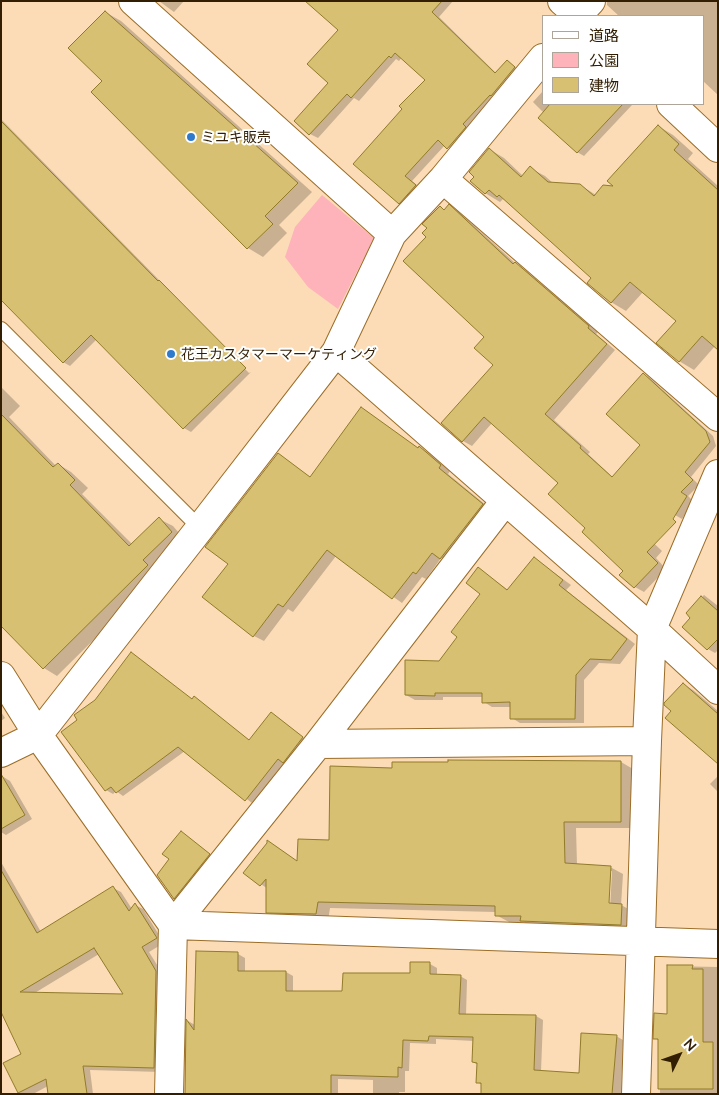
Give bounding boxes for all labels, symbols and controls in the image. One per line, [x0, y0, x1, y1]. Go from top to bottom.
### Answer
legend [542, 15, 704, 105]
text: 道路 [589, 26, 619, 44]
text: 公園 [589, 51, 619, 69]
text: 建物 [589, 76, 619, 94]
place label: ミユキ販売 [201, 129, 271, 145]
marker: ミユキ販売 [185, 131, 197, 143]
place label: 花王カスタマーマーケティング [181, 346, 377, 362]
marker: 花王カスタマーマーケティング [165, 348, 177, 360]
north arrow [654, 1030, 704, 1080]
text: N [681, 1035, 700, 1054]

